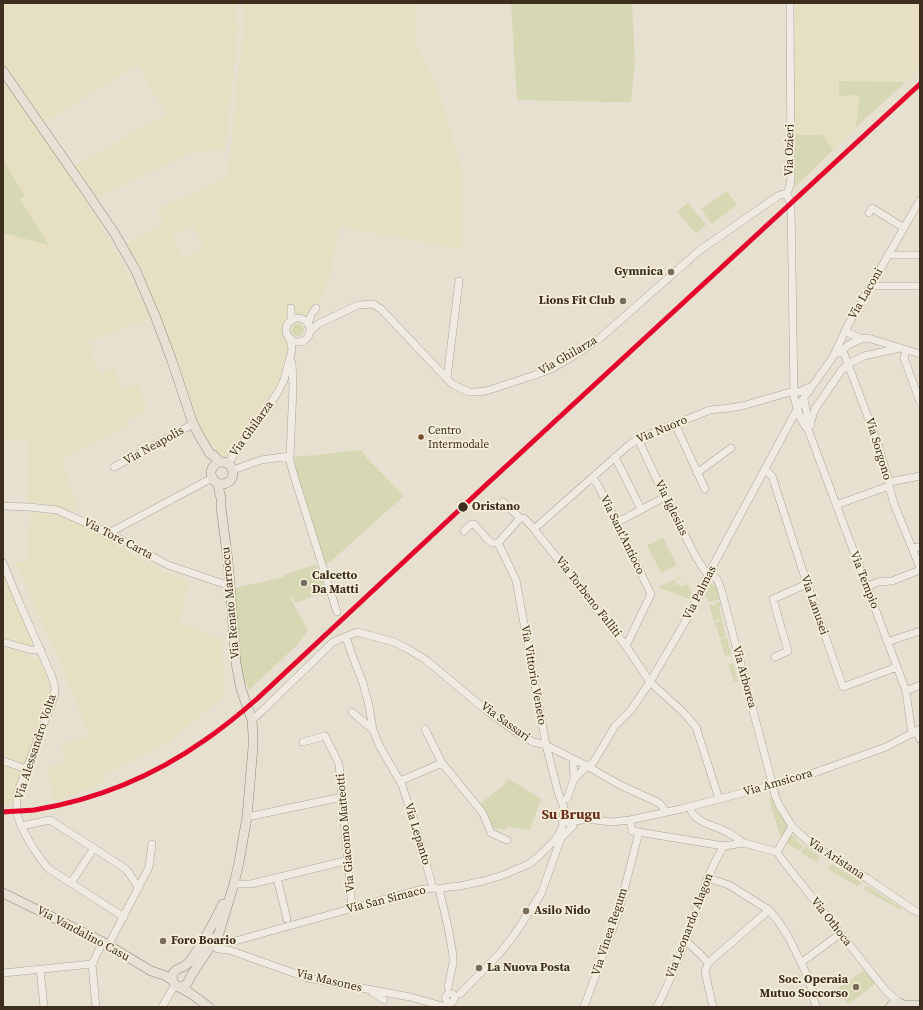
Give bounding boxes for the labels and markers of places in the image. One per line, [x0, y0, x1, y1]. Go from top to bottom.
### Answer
place label: Gymnica [614, 265, 663, 279]
marker: Gymnica [666, 267, 676, 277]
place label: Lions Fit Club [539, 294, 615, 308]
marker: Lions Fit Club [618, 296, 628, 306]
place label: Centro Intermodale [428, 424, 489, 450]
marker: Centro Intermodale [416, 432, 426, 442]
marker: Oristano [456, 500, 470, 514]
place label: Oristano [472, 500, 520, 514]
place label: Calcetto Da Matti [312, 569, 358, 597]
marker: Calcetto Da Matti [299, 578, 309, 588]
place label: Asilo Nido [534, 904, 591, 918]
marker: Asilo Nido [521, 906, 531, 916]
place label: Foro Boario [171, 934, 236, 948]
marker: Foro Boario [158, 936, 168, 946]
place label: La Nuova Posta [487, 961, 570, 975]
marker: La Nuova Posta [474, 963, 484, 973]
place label: Soc. Operaia Mutuo Soccorso [760, 973, 848, 1001]
marker: Soc. Operaia Mutuo Soccorso [851, 982, 861, 992]

